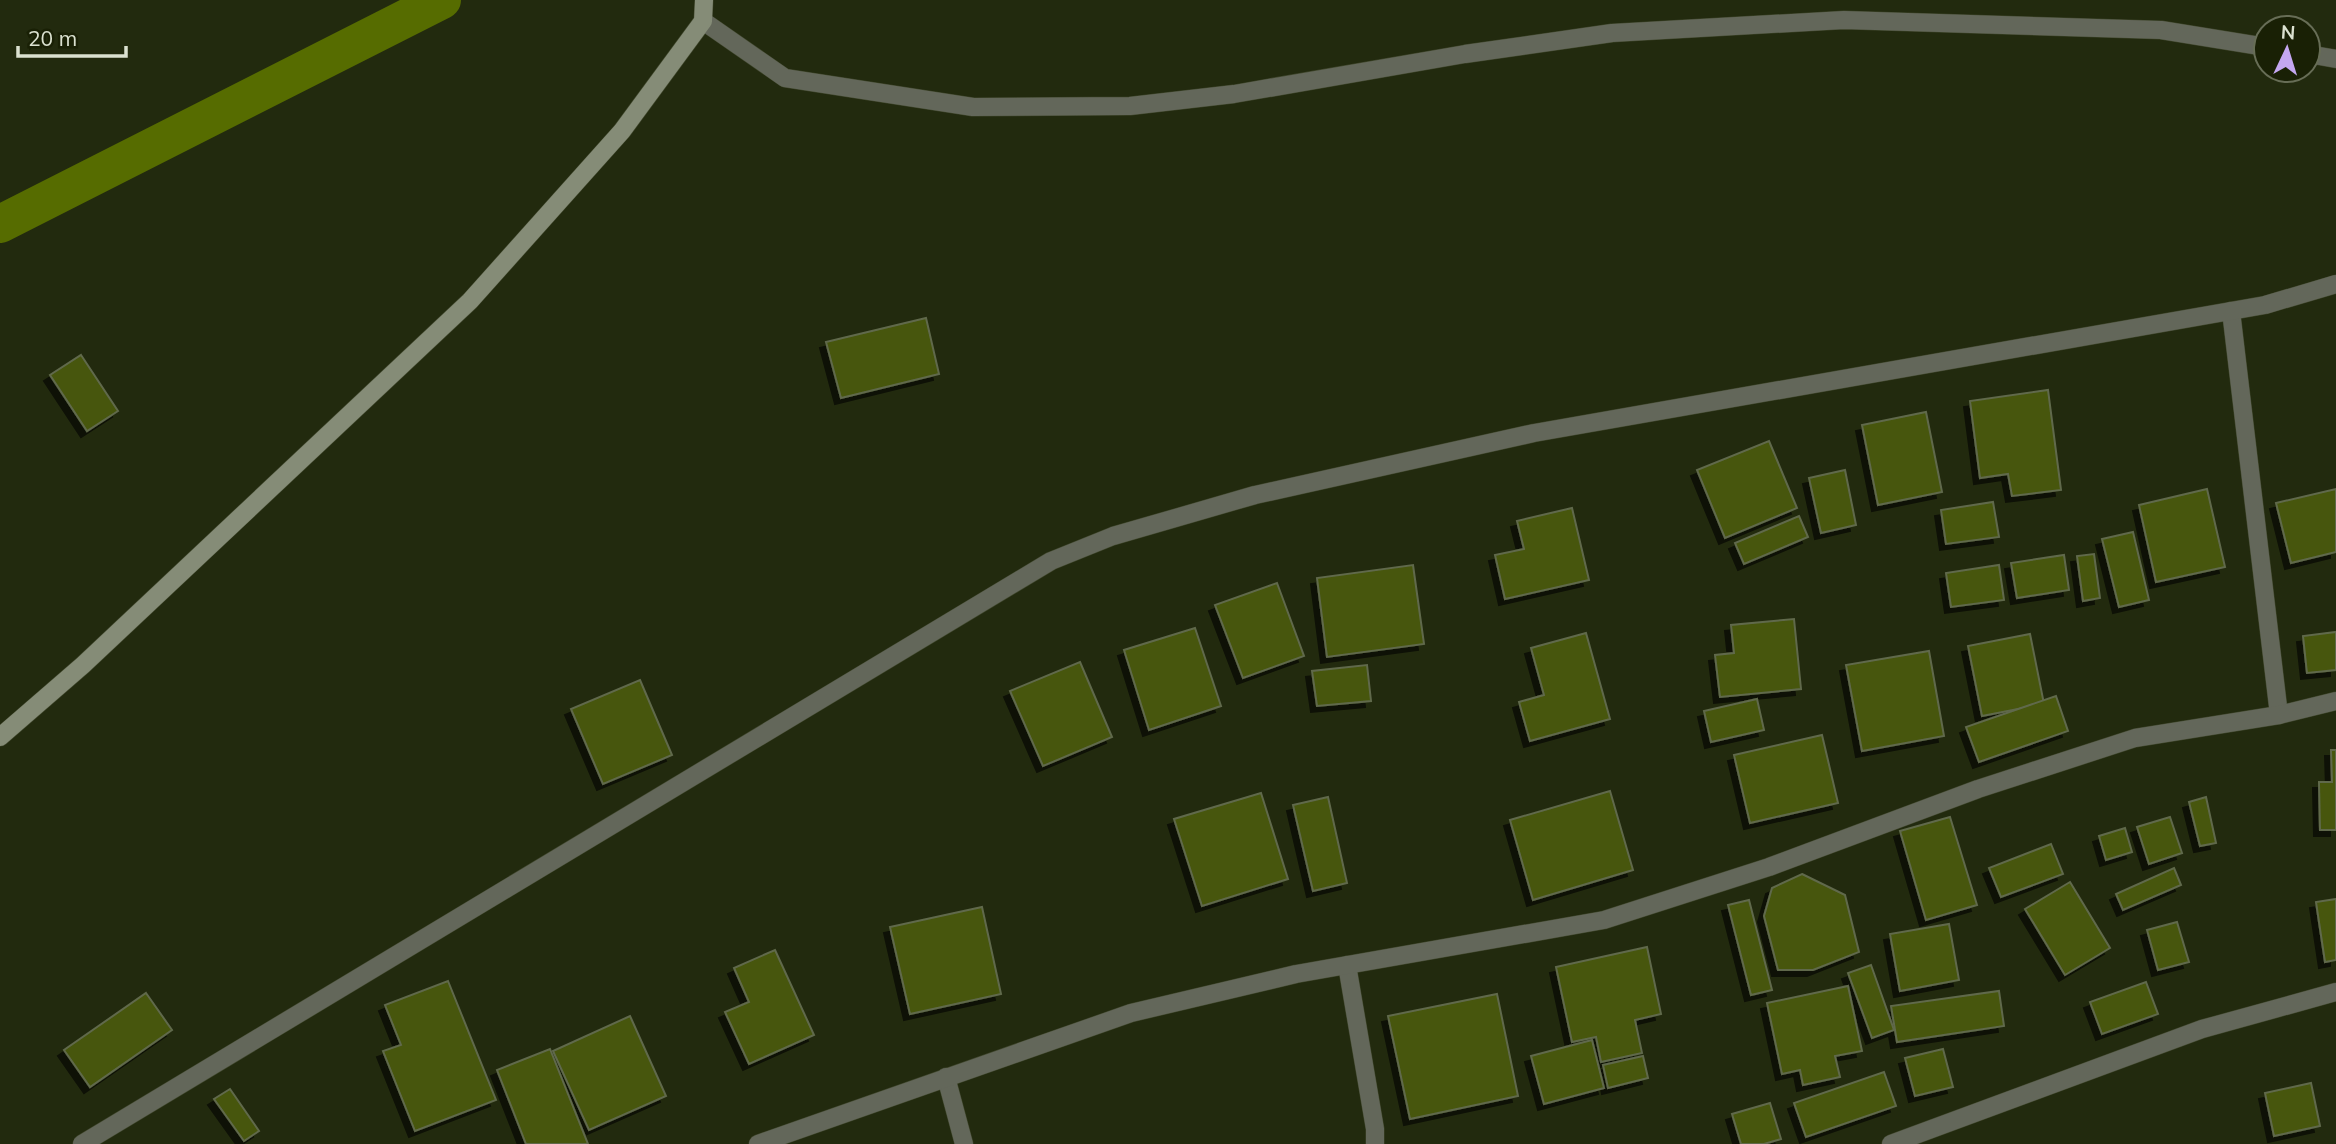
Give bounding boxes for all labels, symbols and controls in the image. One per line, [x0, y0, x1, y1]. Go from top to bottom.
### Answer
scale bar [18, 14, 126, 58]
north arrow [2252, 14, 2322, 84]
text: N [2280, 20, 2296, 45]
text: 20 m [28, 25, 77, 51]

